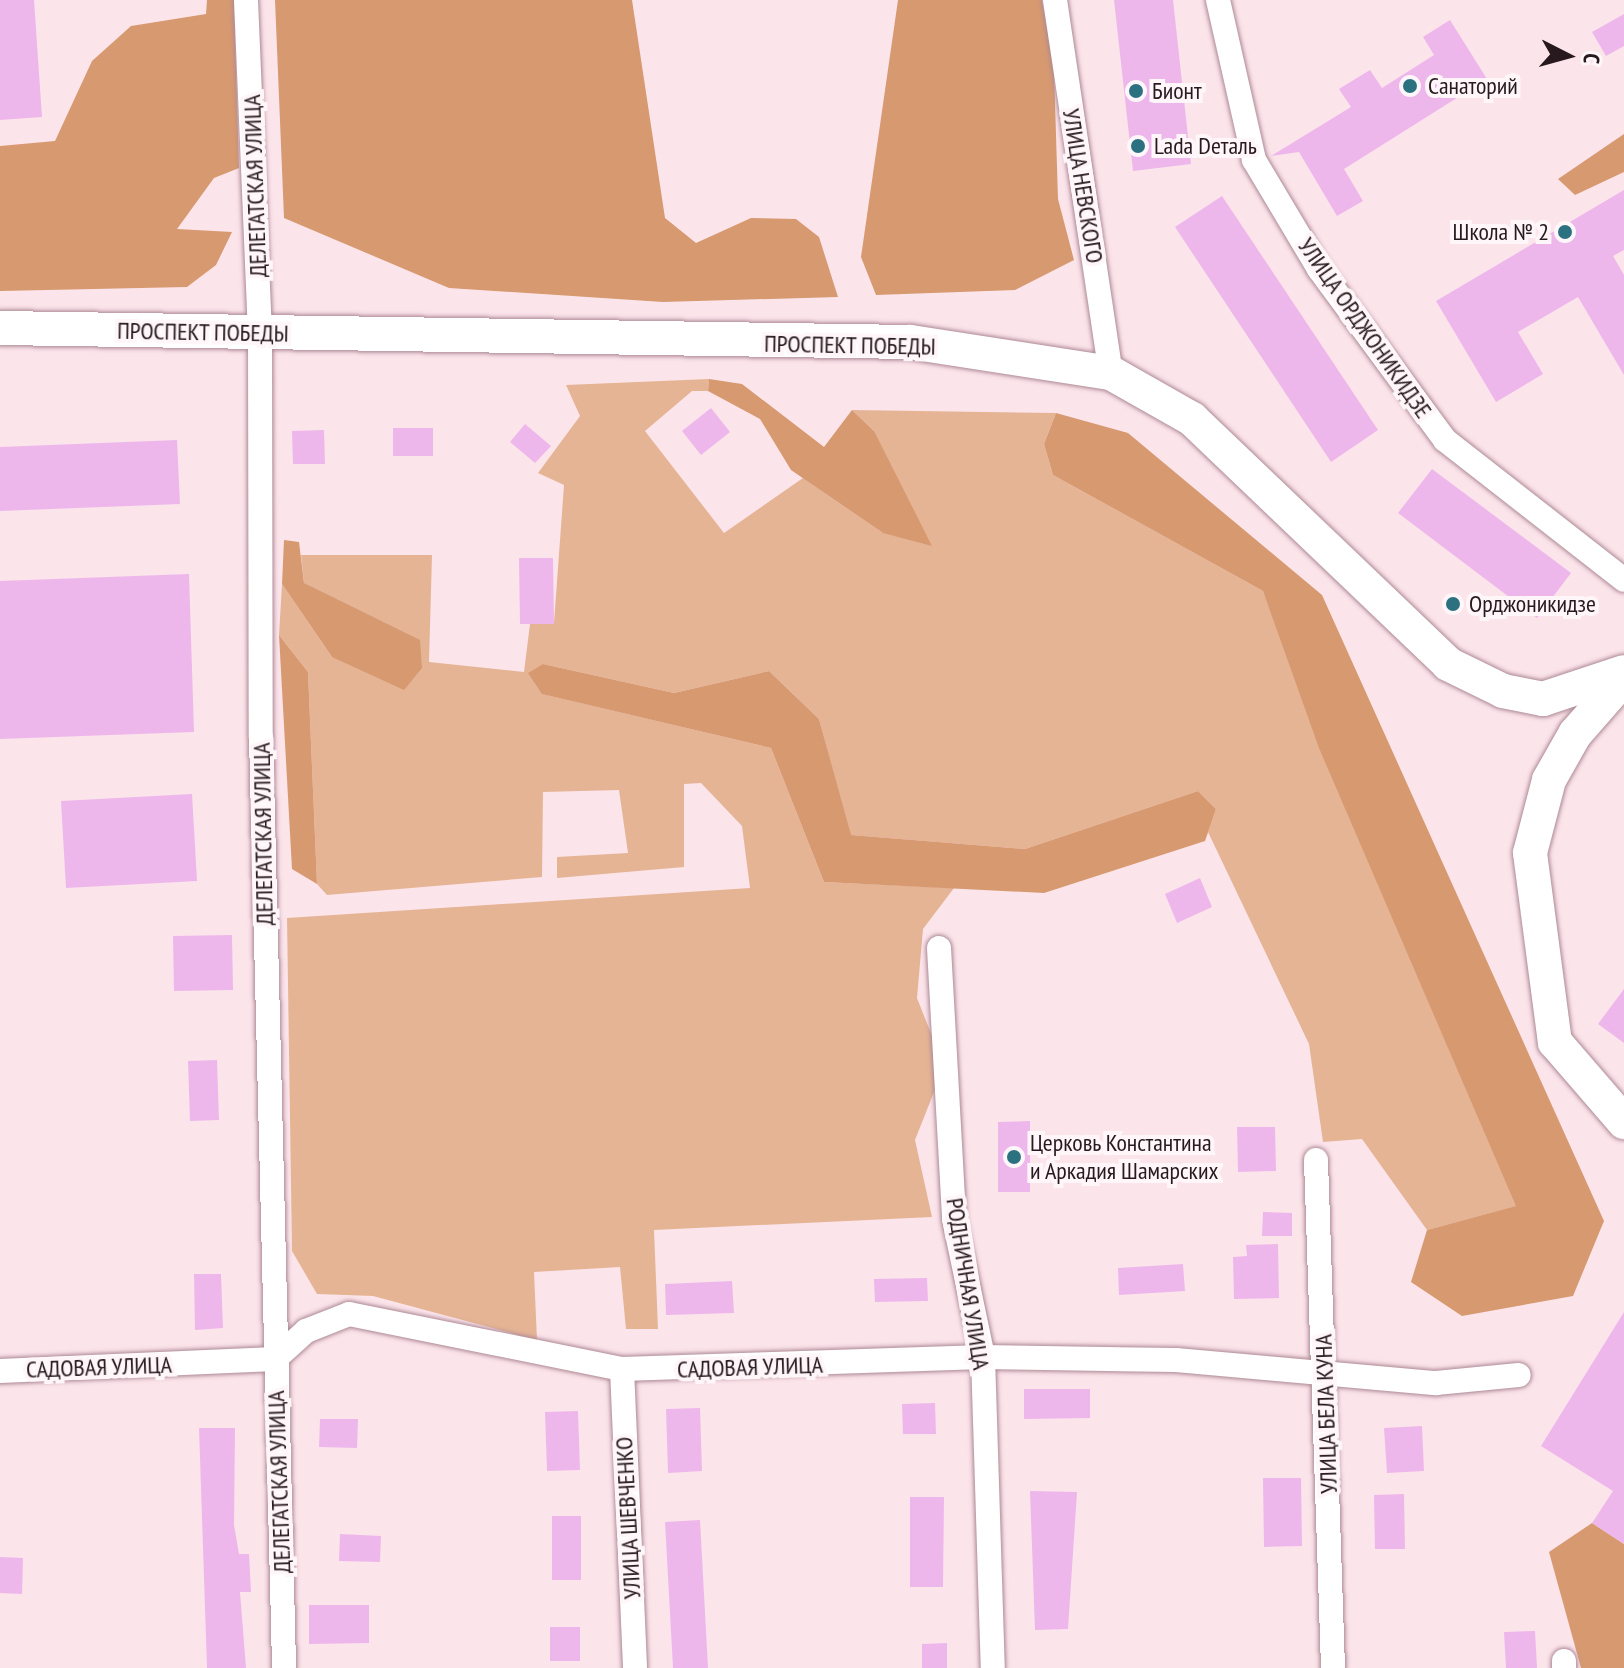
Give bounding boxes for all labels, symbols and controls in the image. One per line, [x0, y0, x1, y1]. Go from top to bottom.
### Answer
north arrow [1528, 16, 1608, 96]
text: С [1577, 52, 1606, 65]
place label: Санаторий [1428, 72, 1518, 100]
marker: Санаторий [1399, 75, 1421, 97]
place label: Бионт [1152, 77, 1202, 105]
marker: Бионт [1127, 82, 1145, 100]
street label: ДЕЛЕГАТСКАЯ УЛИЦА [237, 94, 273, 278]
street label: УЛИЦА НЕВСКОГО [1057, 106, 1109, 266]
place label: Lada Dеталь [1154, 132, 1257, 160]
marker: Lada Dеталь [1129, 137, 1147, 155]
place label: Школа № 2 [1453, 218, 1549, 246]
marker: Школа № 2 [1556, 223, 1574, 241]
street label: УЛИЦА ОРДЖОНИКИДЗЕ [1292, 232, 1438, 424]
street label: ПРОСПЕКТ ПОБЕДЫ [117, 316, 289, 348]
street label: ПРОСПЕКТ ПОБЕДЫ [764, 329, 936, 361]
place label: Орджоникидзе [1469, 590, 1596, 618]
marker: Орджоникидзе [1444, 595, 1462, 613]
street label: ДЕЛЕГАТСКАЯ УЛИЦА [247, 742, 279, 926]
place label: Церковь Константина и Аркадия Шамарских [1030, 1129, 1219, 1185]
marker: Церковь Константина и Аркадия Шамарских [1005, 1148, 1023, 1166]
street label: РОДНИЧНАЯ УЛИЦА [940, 1196, 996, 1372]
street label: УЛИЦА БЕЛА КУНА [1309, 1333, 1343, 1495]
street label: САДОВАЯ УЛИЦА [25, 1350, 173, 1384]
street label: САДОВАЯ УЛИЦА [676, 1350, 824, 1384]
street label: ДЕЛЕГАТСКАЯ УЛИЦА [261, 1390, 297, 1574]
street label: УЛИЦА ШЕВЧЕНКО [609, 1436, 647, 1600]

